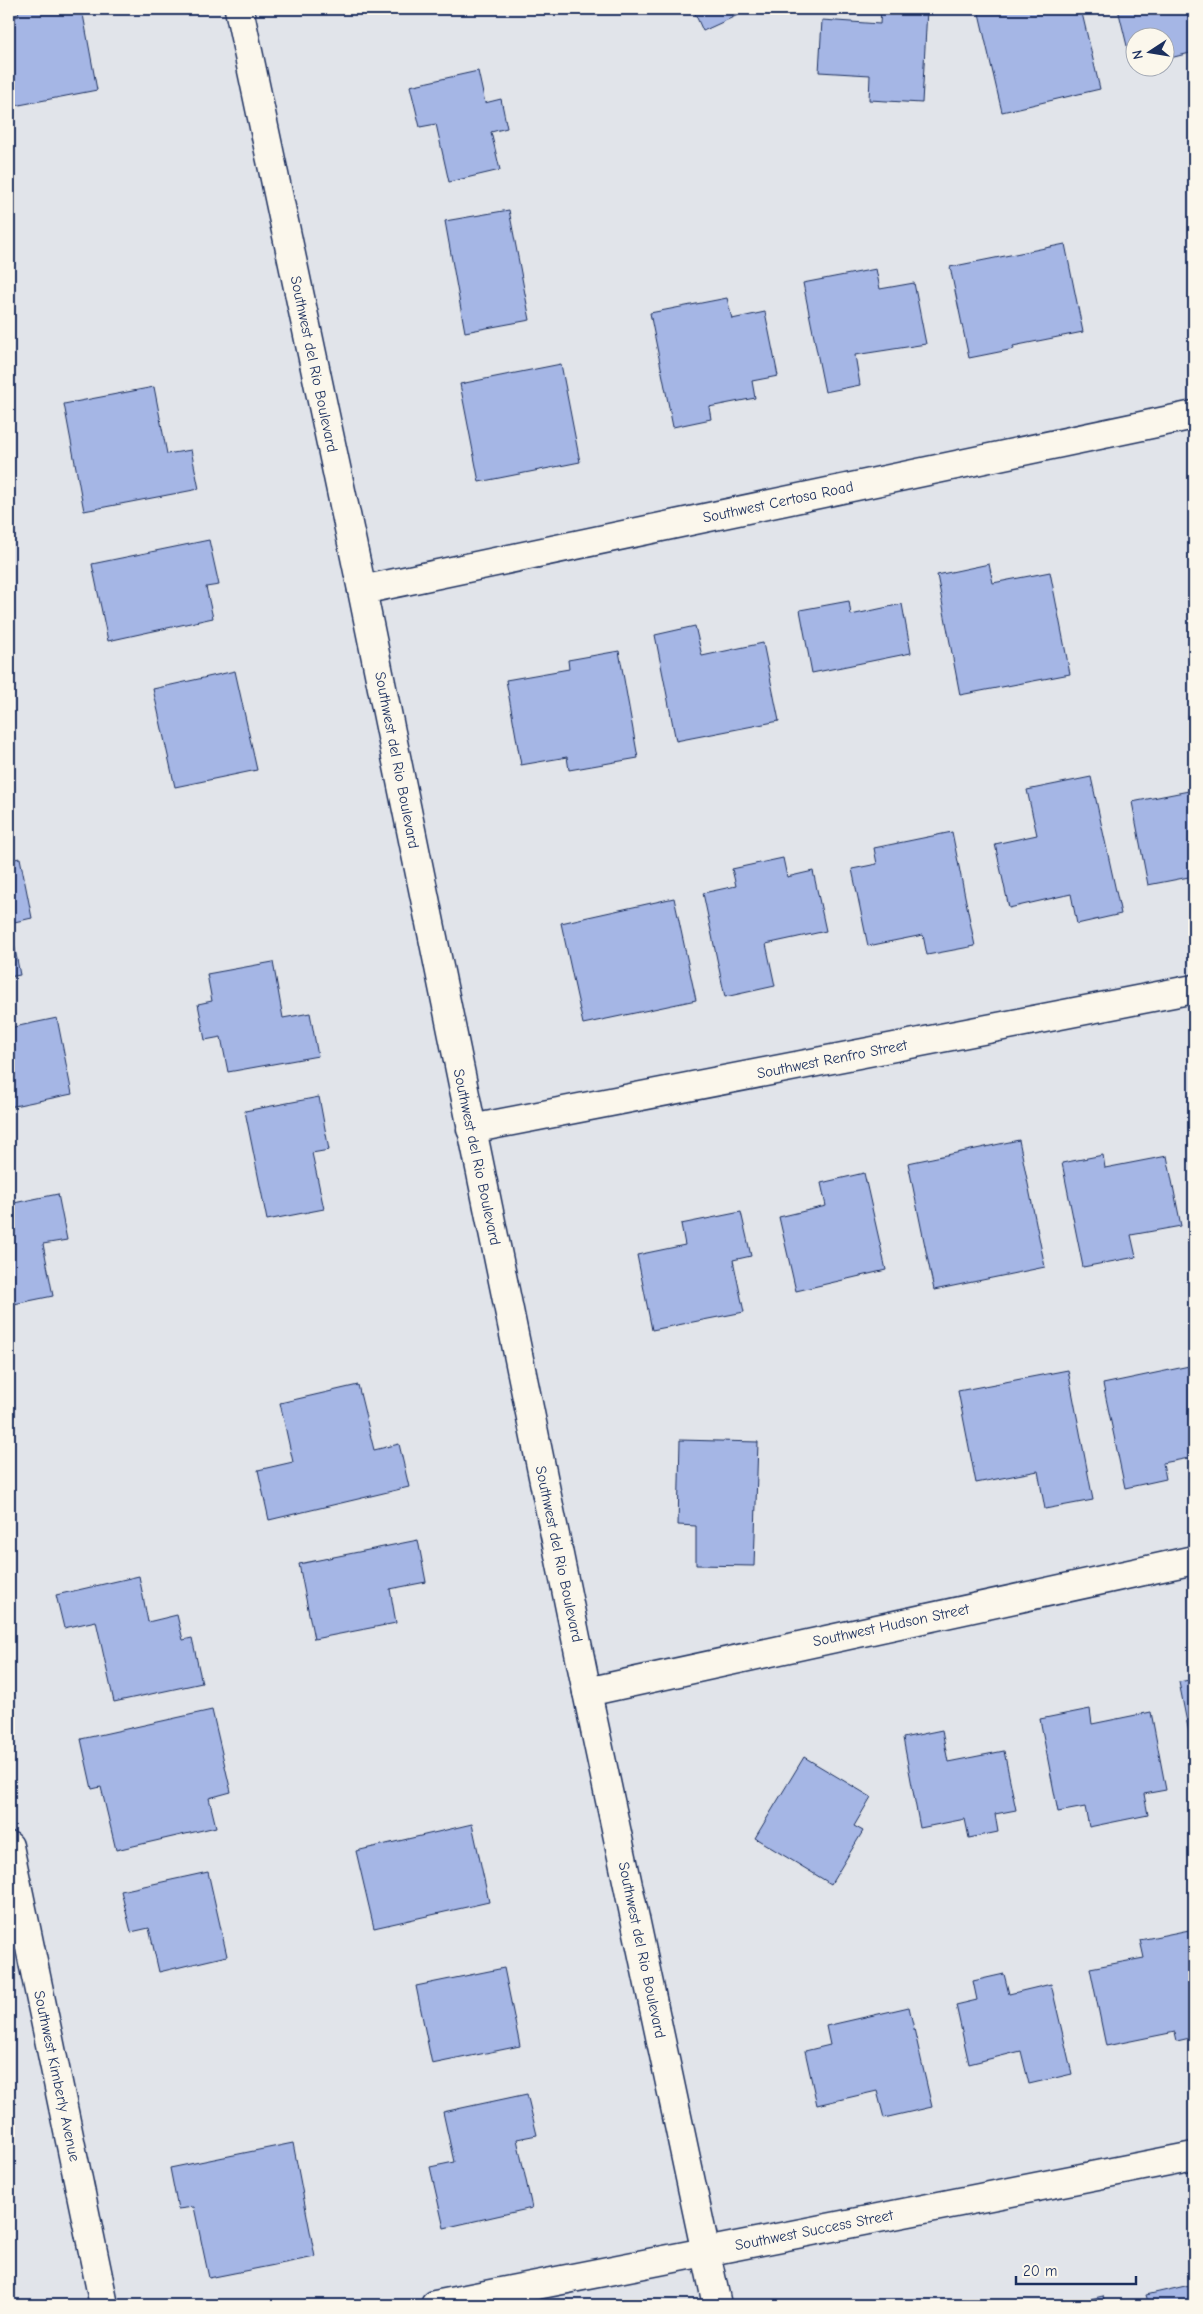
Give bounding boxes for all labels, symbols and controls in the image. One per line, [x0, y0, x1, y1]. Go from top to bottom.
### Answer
north arrow [1126, 28, 1176, 78]
text: N [1129, 48, 1147, 61]
street label: Southwest del Rio Boulevard [286, 274, 342, 454]
street label: Southwest Certosa Road [701, 477, 855, 527]
street label: Southwest del Rio Boulevard [371, 670, 423, 850]
street label: Southwest Renfro Street [755, 1035, 909, 1082]
street label: Southwest del Rio Boulevard [449, 1067, 505, 1247]
street label: Southwest del Rio Boulevard [531, 1464, 587, 1644]
street label: Southwest Hudson Street [811, 1599, 972, 1650]
street label: Southwest del Rio Boulevard [614, 1860, 670, 2040]
street label: Southwest Kimberly Avenue [30, 1989, 84, 2164]
street label: Southwest Success Street [733, 2206, 895, 2254]
scale bar [1016, 2254, 1136, 2286]
text: 20 m [1023, 2262, 1057, 2280]

